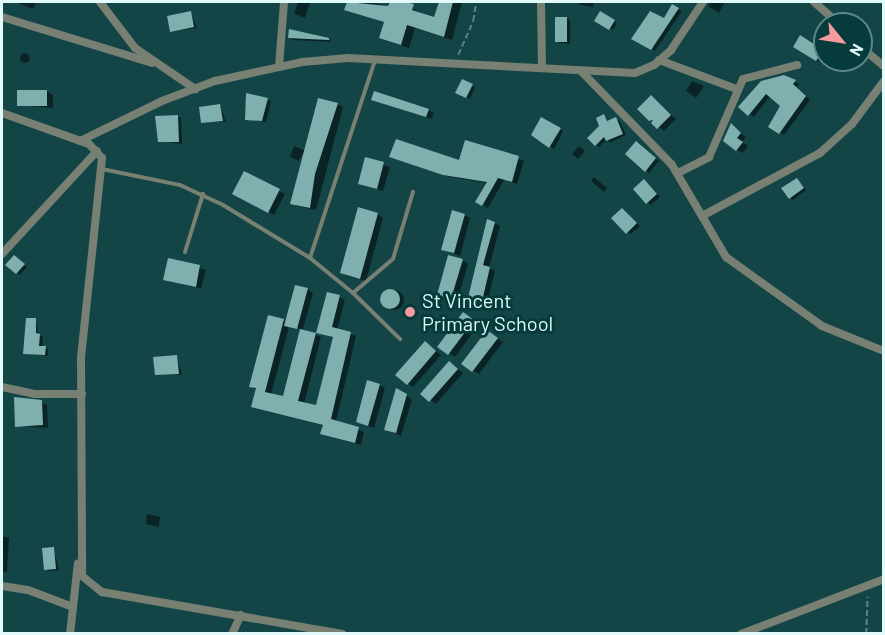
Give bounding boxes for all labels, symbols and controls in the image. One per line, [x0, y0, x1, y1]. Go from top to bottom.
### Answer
north arrow [813, 12, 873, 72]
text: N [846, 41, 868, 60]
place label: St Vincent Primary School [422, 288, 553, 335]
marker: St Vincent Primary School [403, 305, 417, 319]

